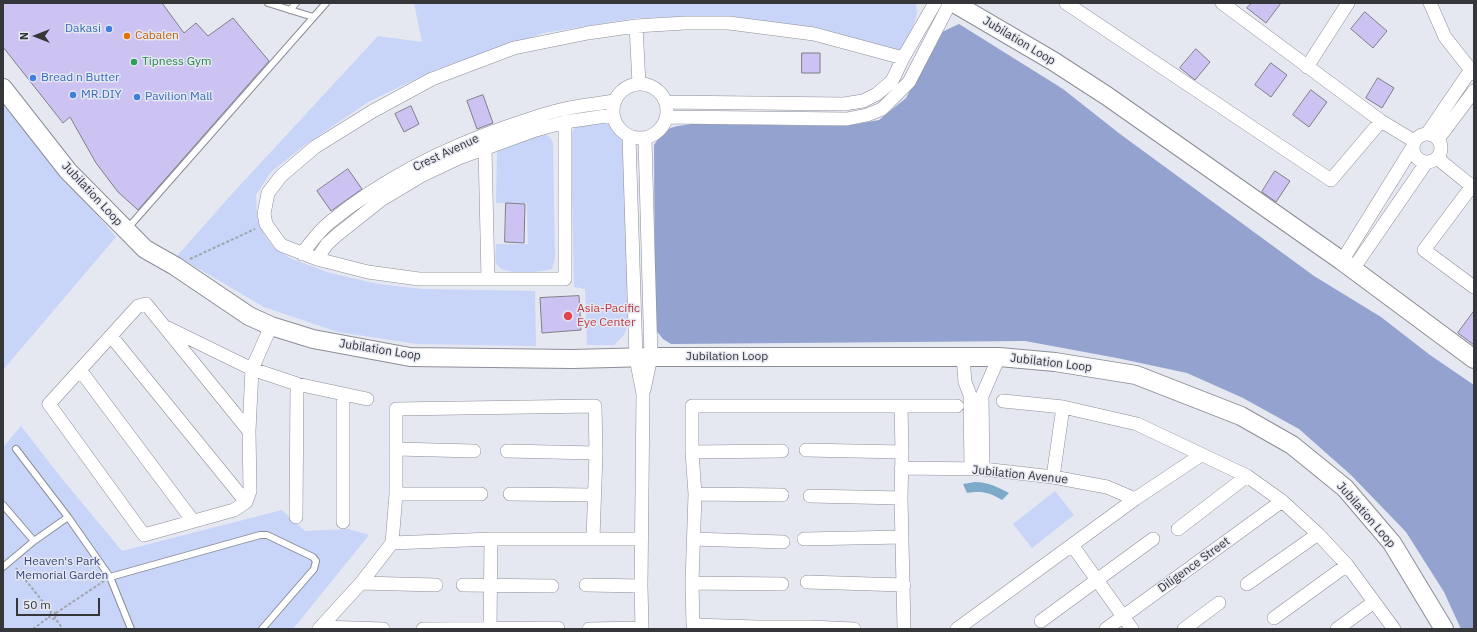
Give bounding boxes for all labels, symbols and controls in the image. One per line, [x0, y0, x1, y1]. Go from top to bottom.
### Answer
street label: Jubilation Loop [980, 14, 1058, 68]
north arrow [16, 16, 56, 56]
place label: Dakasi [65, 22, 101, 36]
marker: Dakasi [104, 24, 114, 34]
place label: Cabalen [135, 29, 179, 43]
marker: Cabalen [122, 31, 132, 41]
text: N [17, 32, 31, 40]
place label: Tipness Gym [142, 55, 211, 69]
marker: Tipness Gym [129, 57, 139, 67]
place label: Bread n Butter [41, 71, 120, 85]
marker: Bread n Butter [28, 73, 38, 83]
place label: MR.DIY [81, 88, 122, 102]
marker: MR.DIY [68, 90, 78, 100]
place label: Pavilion Mall [145, 90, 213, 104]
marker: Pavilion Mall [132, 92, 142, 102]
street label: Crest Avenue [411, 131, 481, 175]
street label: Jubilation Loop [59, 159, 125, 229]
place label: Asia-Pacific Eye Center [577, 302, 640, 330]
marker: Asia-Pacific Eye Center [562, 310, 574, 322]
street label: Jubilation Loop [338, 336, 422, 364]
street label: Jubilation Loop [686, 350, 768, 364]
street label: Jubilation Loop [1009, 351, 1093, 375]
street label: Jubilation Avenue [971, 463, 1069, 487]
street label: Jubilation Loop [1334, 479, 1398, 551]
street label: Diligence Street [1155, 534, 1233, 596]
park label: Heaven's Park Memorial Garden [16, 555, 108, 583]
scale bar [18, 590, 102, 616]
text: 50 m [23, 597, 51, 612]

